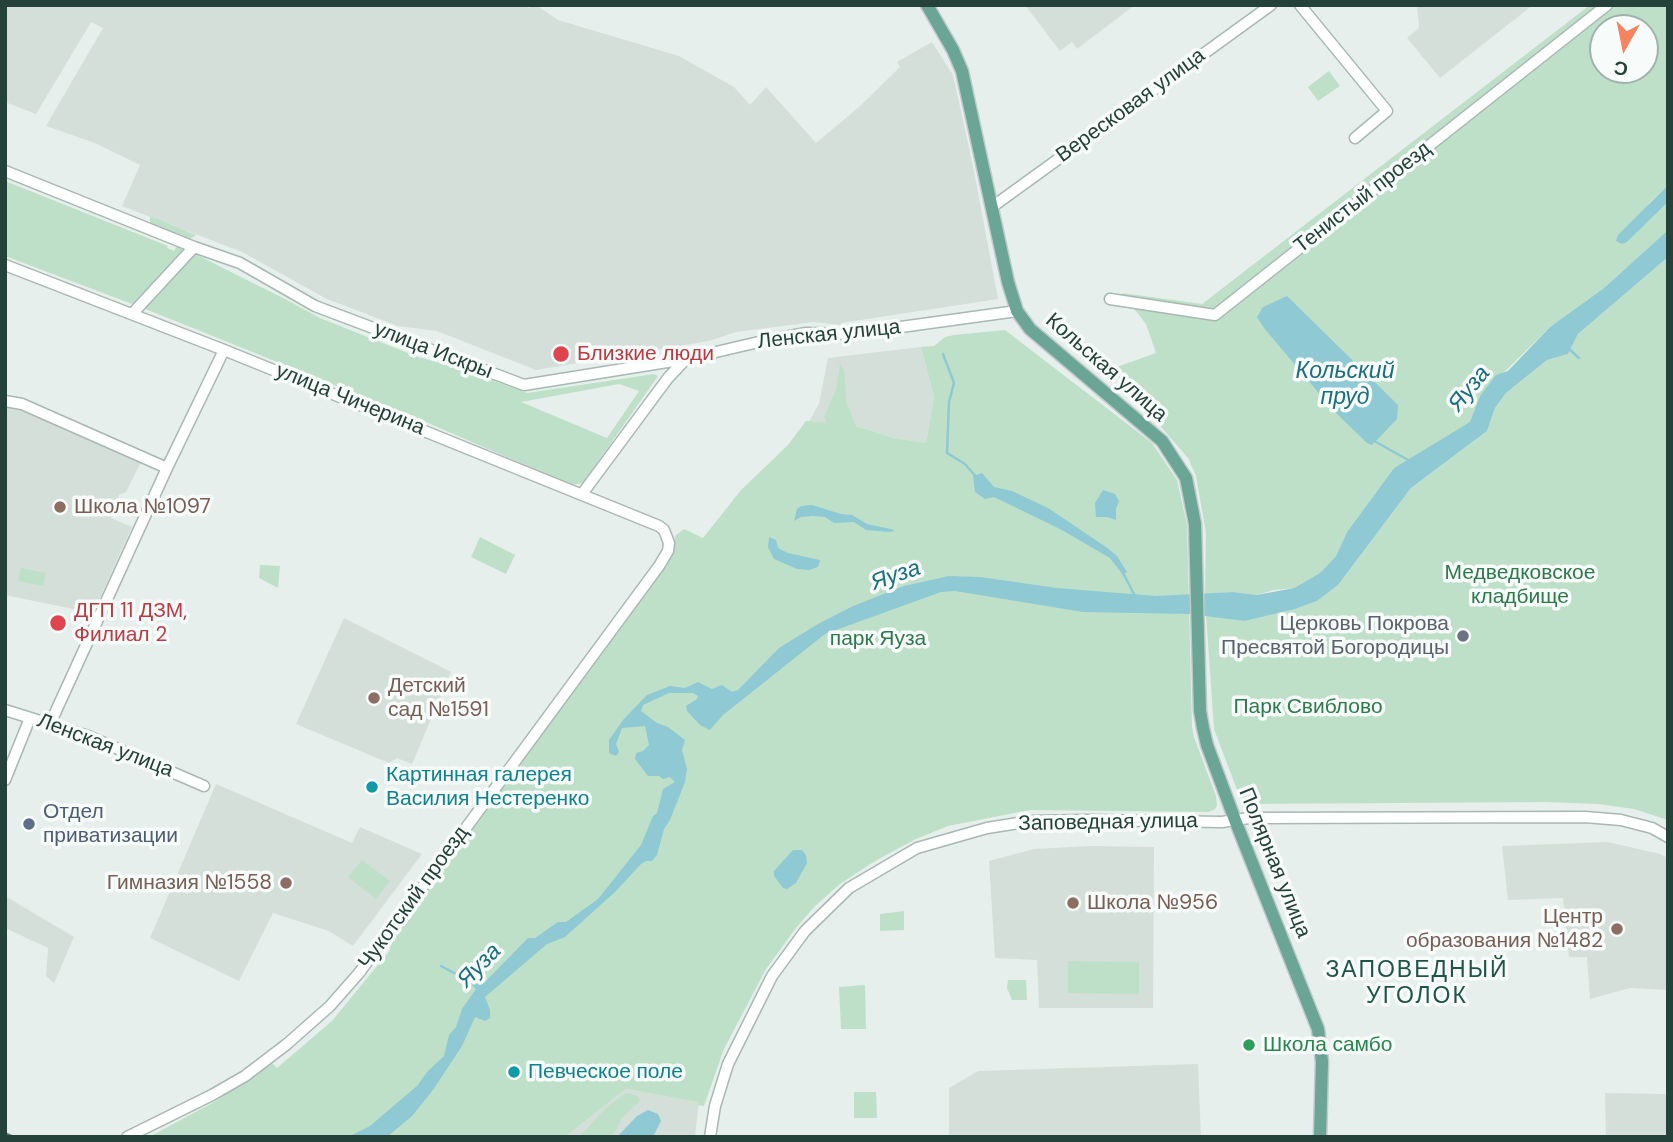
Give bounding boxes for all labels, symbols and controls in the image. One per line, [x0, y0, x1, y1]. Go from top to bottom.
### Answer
north arrow [1589, 14, 1659, 84]
street label: Вересковая улица [1052, 44, 1210, 168]
text: С [1612, 55, 1630, 82]
street label: Тенистый проезд [1290, 137, 1436, 259]
street label: Кольская улица [1040, 308, 1172, 428]
street label: Ленская улица [756, 315, 902, 355]
street label: улица Искры [370, 317, 496, 385]
place label: Близкие люди [577, 341, 714, 367]
marker: Близкие люди [551, 344, 571, 364]
water label: Кольский пруд [1296, 358, 1394, 412]
street label: улица Чичерина [272, 359, 428, 441]
water label: Яуза [1443, 361, 1497, 417]
place label: Школа №1097 [74, 494, 211, 520]
marker: Школа №1097 [52, 499, 68, 515]
water label: Яуза [868, 555, 924, 597]
park label: Медведковское кладбище [1445, 560, 1595, 610]
place label: ДГП 11 ДЗМ, Филиал 2 [74, 598, 187, 648]
place label: Церковь Покрова Пресвятой Богородицы [1221, 611, 1449, 661]
marker: ДГП 11 ДЗМ, Филиал 2 [48, 613, 68, 633]
park label: парк Яуза [830, 626, 926, 652]
marker: Церковь Покрова Пресвятой Богородицы [1455, 628, 1471, 644]
place label: Детский сад №1591 [388, 673, 489, 723]
marker: Детский сад №1591 [366, 690, 382, 706]
park label: Парк Свиблово [1233, 694, 1383, 720]
street label: Ленская улица [33, 709, 177, 783]
place label: Картинная галерея Василия Нестеренко [386, 762, 589, 812]
marker: Картинная галерея Василия Нестеренко [364, 779, 380, 795]
street label: Полярная улица [1232, 784, 1316, 942]
place label: Отдел приватизации [43, 799, 178, 849]
street label: Заповедная улица [1018, 809, 1198, 837]
marker: Отдел приватизации [21, 816, 37, 832]
street label: Чукотский проезд [354, 822, 474, 974]
place label: Гимназия №1558 [107, 870, 272, 896]
marker: Гимназия №1558 [278, 875, 294, 891]
place label: Школа №956 [1087, 890, 1218, 916]
marker: Школа №956 [1065, 895, 1081, 911]
place label: Центр образования №1482 [1406, 904, 1603, 954]
marker: Центр образования №1482 [1609, 921, 1625, 937]
water label: Яуза [453, 938, 507, 994]
district label: ЗАПОВЕДНЫЙ УГОЛОК [1327, 957, 1507, 1011]
place label: Школа самбо [1263, 1032, 1392, 1058]
marker: Школа самбо [1241, 1037, 1257, 1053]
place label: Певческое поле [528, 1059, 683, 1085]
marker: Певческое поле [506, 1064, 522, 1080]

